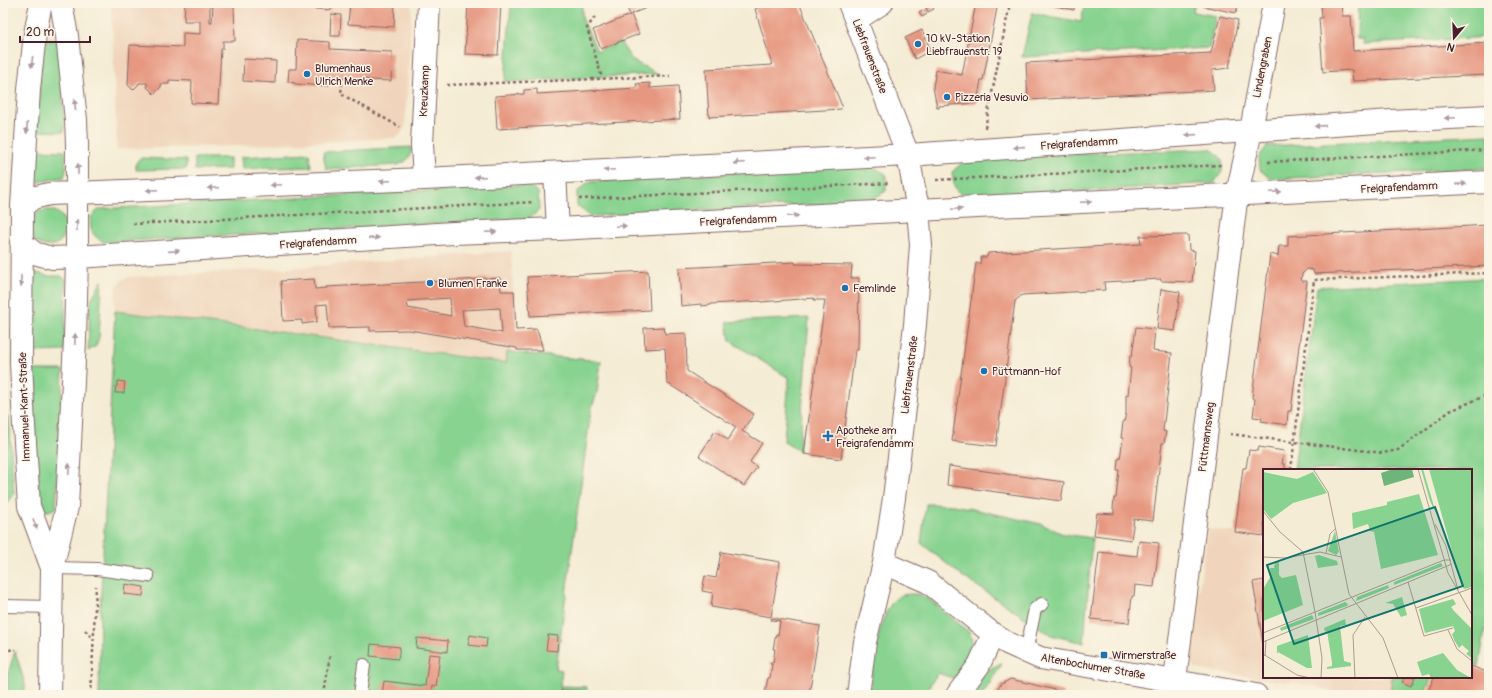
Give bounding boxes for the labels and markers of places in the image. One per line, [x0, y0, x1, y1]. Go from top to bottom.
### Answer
place label: 10 kV-Station Liebfrauenstr. 19 [926, 32, 1003, 58]
marker: 10 kV-Station Liebfrauenstr. 19 [913, 39, 923, 49]
place label: Blumenhaus Ulrich Menke [315, 62, 374, 88]
marker: Blumenhaus Ulrich Menke [302, 69, 312, 79]
place label: Pizzeria Vesuvio [955, 91, 1028, 104]
marker: Pizzeria Vesuvio [942, 92, 952, 102]
place label: Blumen Franke [438, 277, 508, 290]
marker: Blumen Franke [425, 278, 435, 288]
place label: Femlinde [853, 282, 897, 295]
marker: Femlinde [840, 283, 850, 293]
place label: Püttmann-Hof [992, 365, 1062, 378]
marker: Püttmann-Hof [979, 366, 989, 376]
place label: Apotheke am Freigrafendamm [836, 424, 914, 450]
marker: Apotheke am Freigrafendamm [823, 431, 833, 441]
place label: Wirmerstraße [1112, 649, 1177, 662]
marker: Wirmerstraße [1099, 650, 1109, 660]

